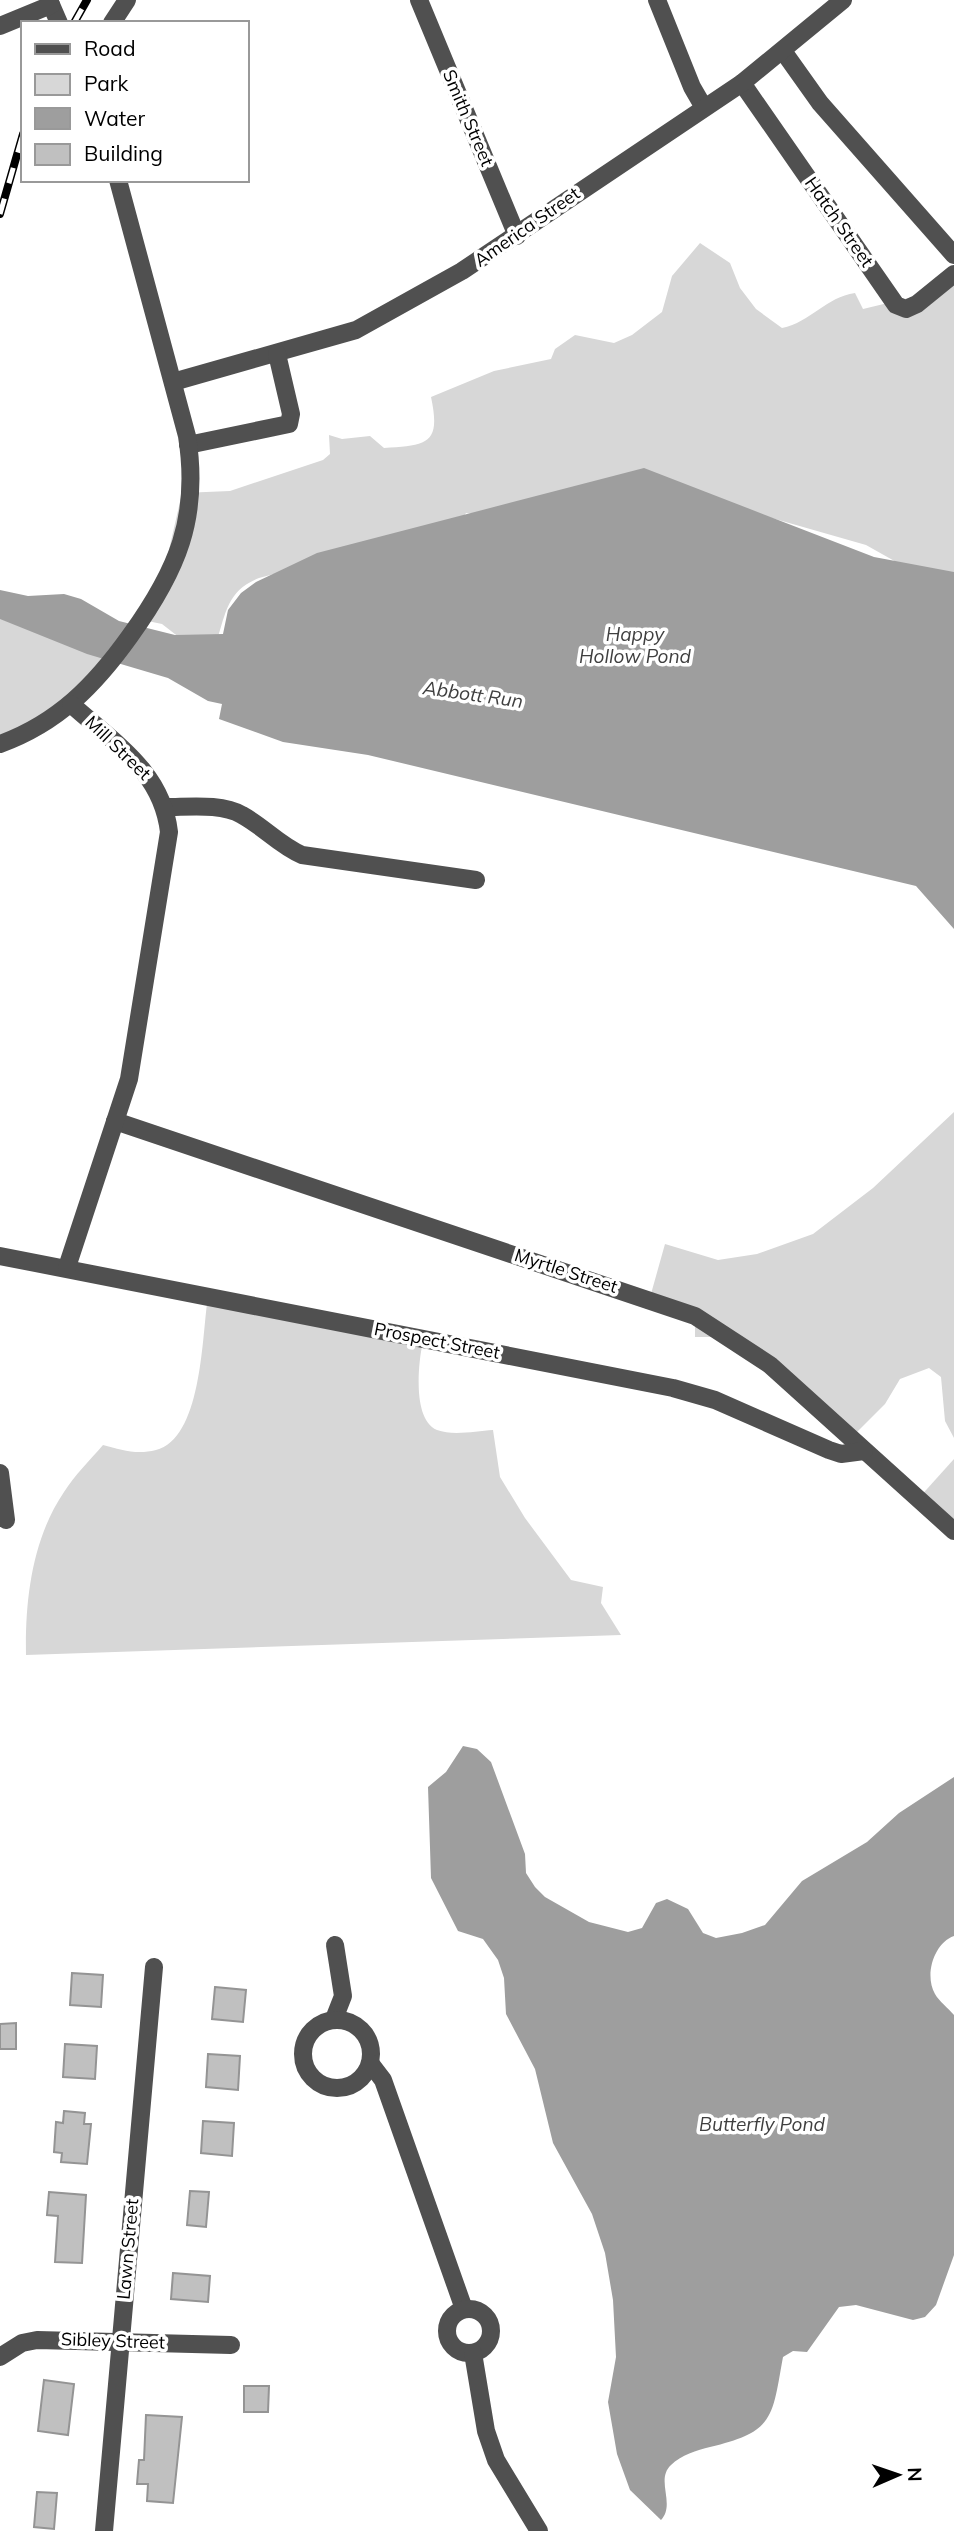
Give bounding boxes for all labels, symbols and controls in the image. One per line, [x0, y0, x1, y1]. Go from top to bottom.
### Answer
legend [21, 21, 248, 182]
text: Road [84, 35, 135, 61]
street label: Smith Street [438, 66, 499, 170]
text: Park [84, 70, 128, 96]
text: Water [84, 105, 145, 131]
text: Building [84, 140, 163, 166]
street label: Hatch Street [800, 172, 879, 271]
street label: America Street [469, 182, 584, 272]
water label: Happy Hollow Pond [579, 622, 692, 668]
water label: Abbott Run [420, 675, 525, 713]
street label: Mill Street [81, 711, 156, 785]
street label: Myrtle Street [512, 1243, 621, 1298]
street label: Prospect Street [372, 1317, 502, 1364]
water label: Butterfly Pond [699, 2112, 826, 2136]
street label: Lawn Street [112, 2198, 143, 2300]
street label: Sibley Street [60, 2327, 166, 2354]
north arrow [863, 2440, 933, 2510]
text: N [903, 2467, 927, 2482]

